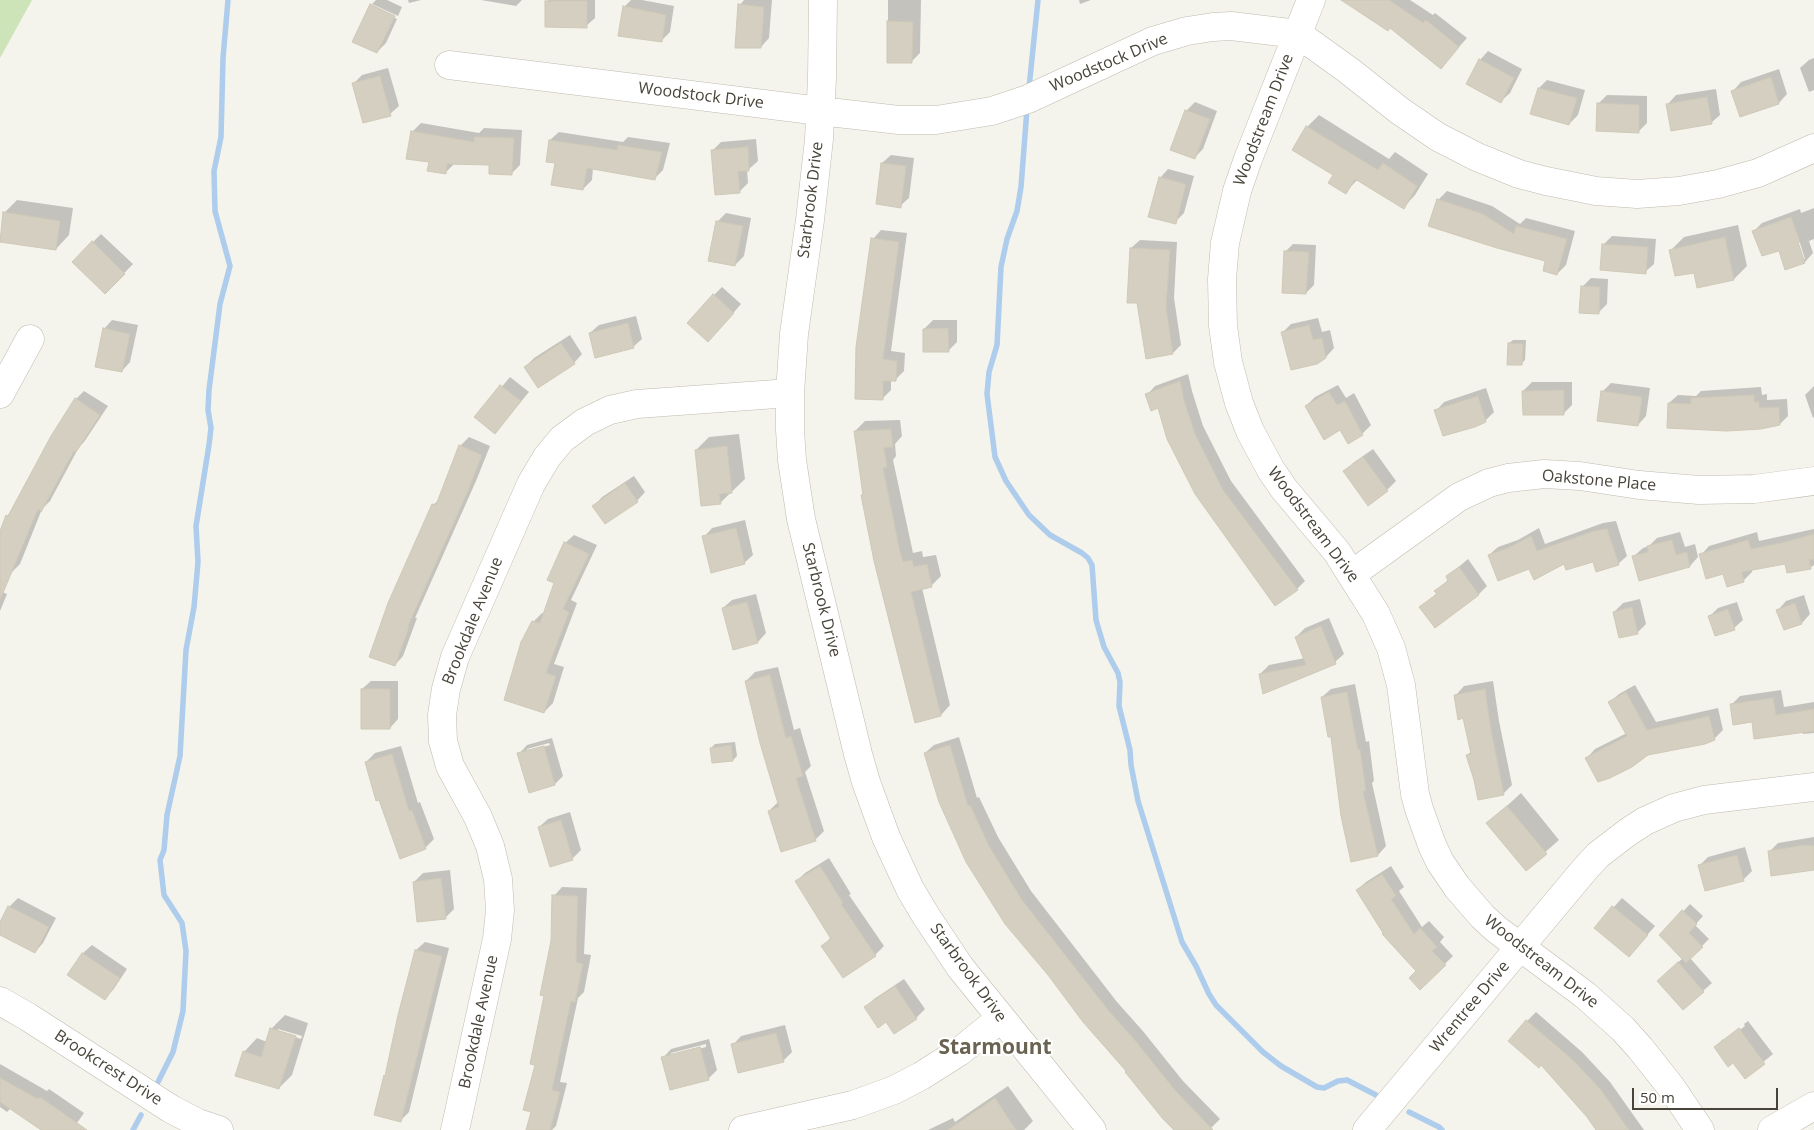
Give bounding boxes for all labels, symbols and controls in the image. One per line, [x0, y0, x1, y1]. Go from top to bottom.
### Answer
street label: Woodstock Drive [1047, 30, 1171, 96]
street label: Woodstream Drive [1230, 51, 1298, 189]
street label: Woodstock Drive [637, 79, 765, 113]
street label: Starbrook Drive [794, 141, 828, 259]
street label: Woodstream Drive [1263, 463, 1363, 587]
street label: Oakstone Place [1541, 466, 1657, 496]
street label: Starbrook Drive [798, 541, 844, 659]
street label: Brookdale Avenue [439, 554, 507, 688]
street label: Woodstream Drive [1480, 911, 1602, 1013]
street label: Starbrook Drive [926, 920, 1010, 1026]
street label: Brookdale Avenue [455, 953, 503, 1091]
street label: Wrentree Drive [1426, 957, 1514, 1057]
street label: Brookcrest Drive [51, 1026, 165, 1110]
district label: Starmount [938, 1035, 1052, 1061]
scale bar [1634, 1078, 1780, 1110]
text: 50 m [1640, 1087, 1675, 1107]

